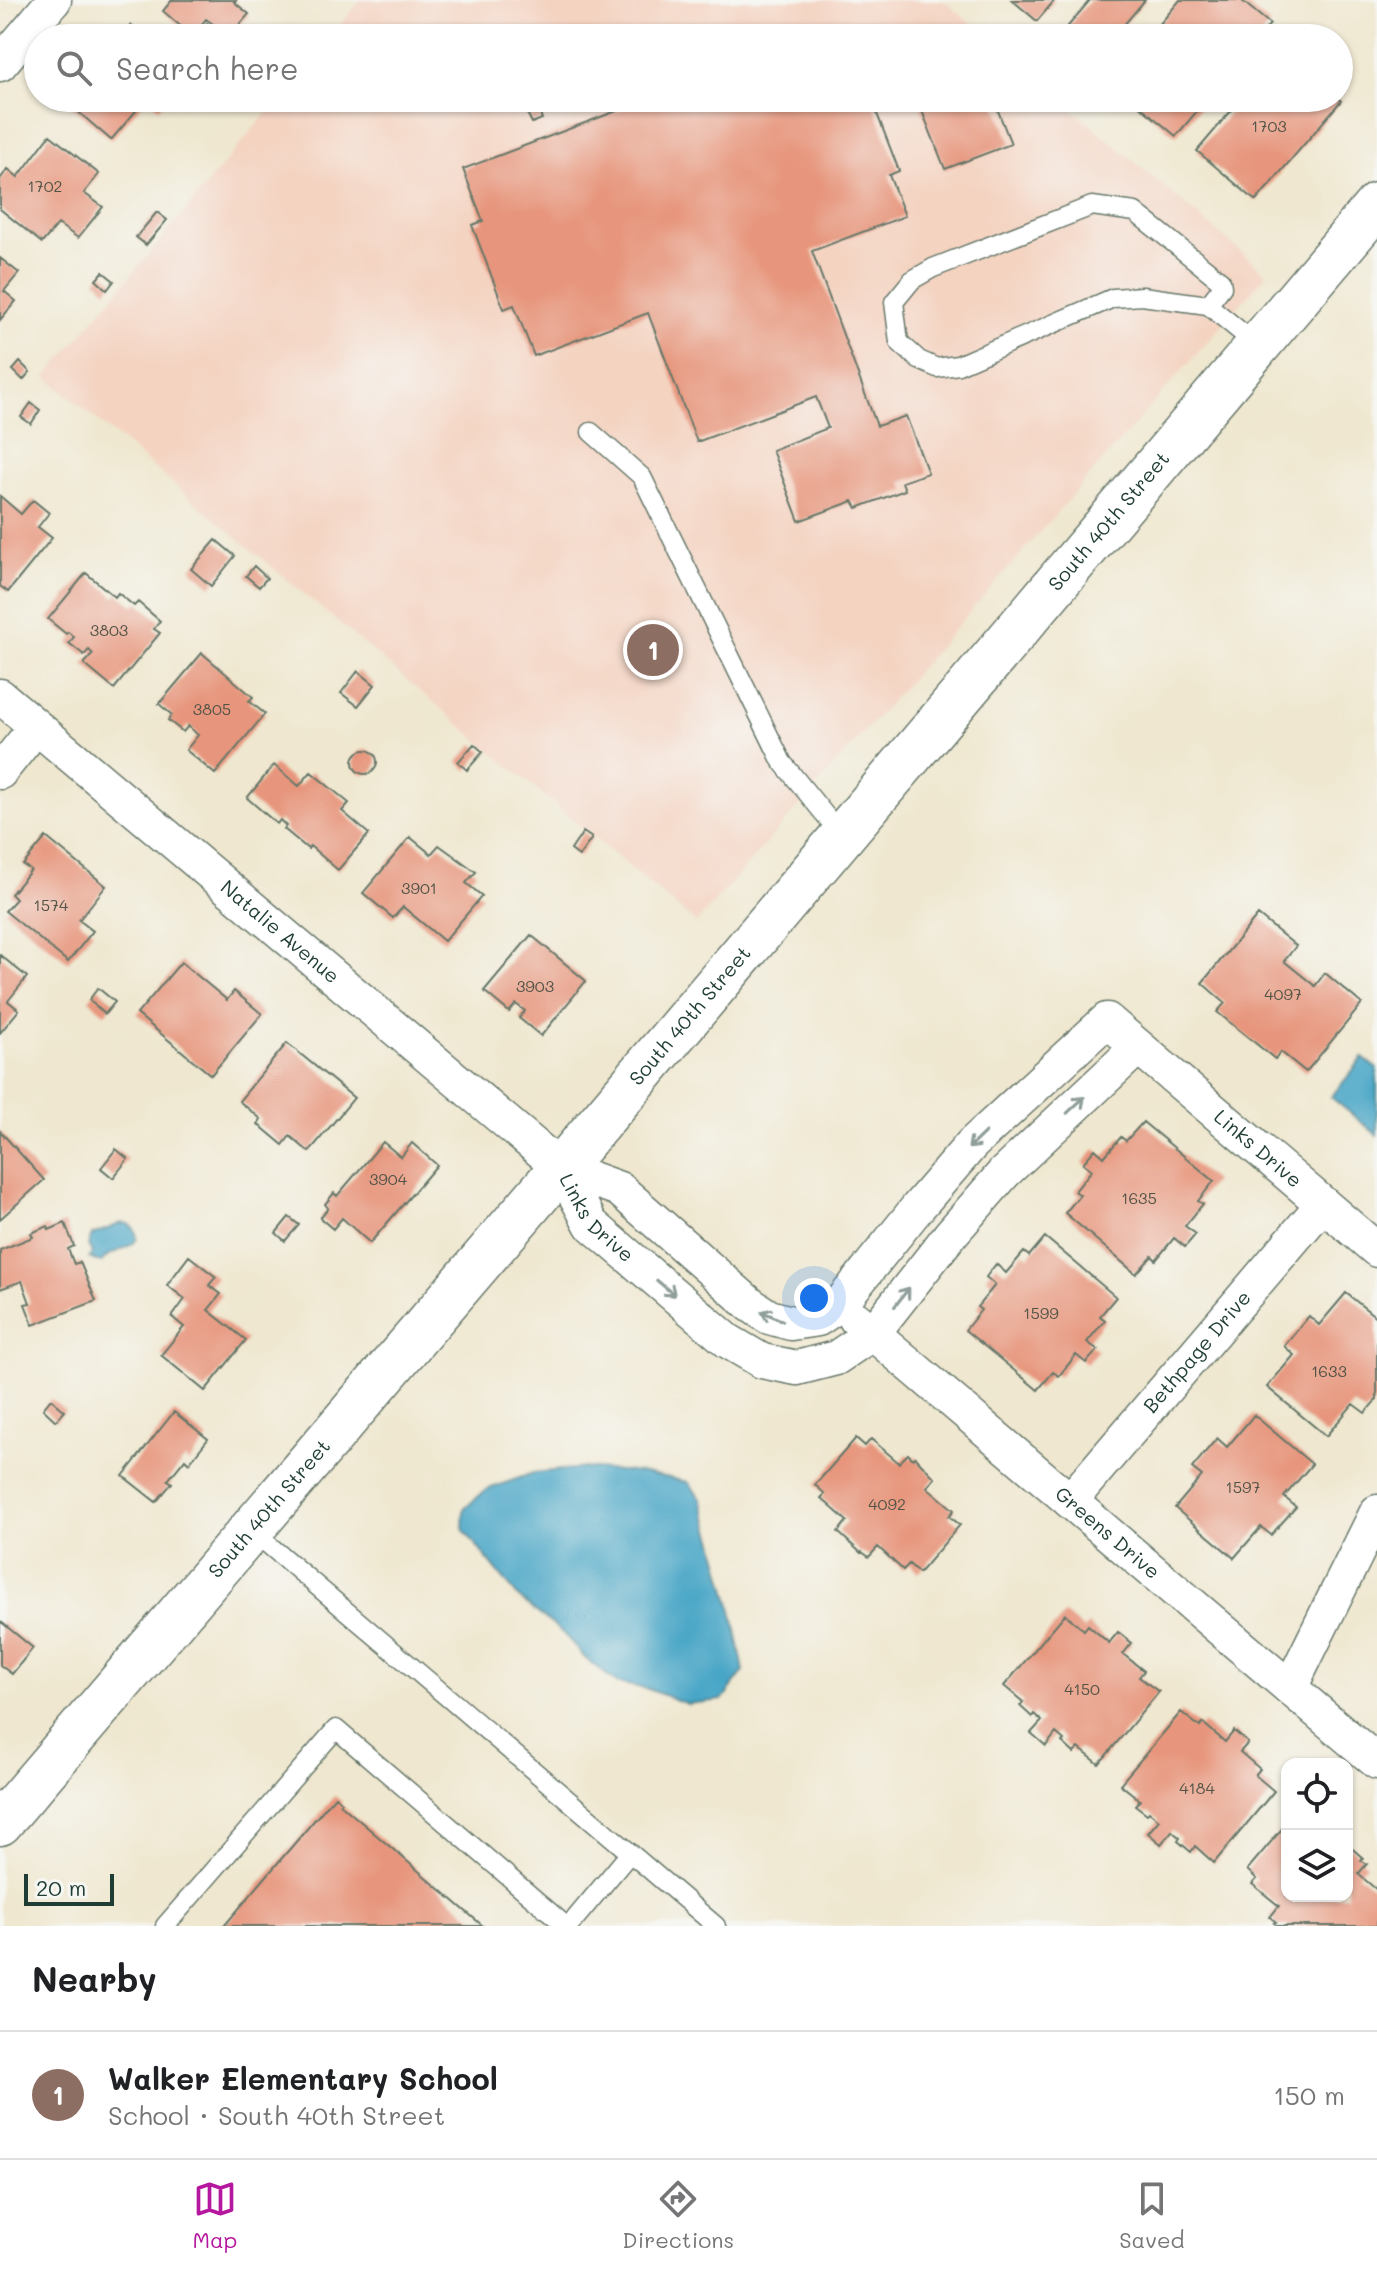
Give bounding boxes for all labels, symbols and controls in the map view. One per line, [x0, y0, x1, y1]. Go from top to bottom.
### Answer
search box [24, 24, 1353, 112]
icon: search [52, 46, 96, 90]
text: Search here [116, 48, 299, 88]
house number: 1703 [1251, 115, 1287, 136]
house number: 1702 [28, 175, 62, 196]
street label: South 40th Street [1042, 446, 1175, 596]
house number: 3803 [90, 619, 128, 640]
pin: 1 [627, 620, 679, 680]
house number: 3805 [193, 698, 231, 719]
street label: Natalie Avenue [216, 873, 346, 988]
house number: 3901 [401, 877, 437, 898]
house number: 1574 [34, 894, 69, 915]
street label: South 40th Street [623, 940, 756, 1090]
house number: 3903 [516, 975, 554, 996]
house number: 4097 [1264, 983, 1302, 1004]
one-way arrow [1066, 1096, 1086, 1115]
street label: Links Drive [1209, 1103, 1308, 1193]
one-way arrow [968, 1130, 987, 1149]
house number: 3904 [369, 1168, 408, 1189]
street label: Links Drive [554, 1169, 640, 1267]
house number: 1635 [1121, 1187, 1157, 1208]
your location [794, 1278, 834, 1318]
one-way arrow [655, 1279, 675, 1297]
street label: Bethpage Drive [1137, 1284, 1256, 1418]
one-way arrow [893, 1287, 910, 1308]
house number: 1599 [1023, 1302, 1059, 1323]
one-way arrow [760, 1308, 785, 1323]
house number: 1633 [1311, 1360, 1347, 1381]
street label: South 40th Street [202, 1433, 335, 1583]
house number: 1597 [1226, 1476, 1261, 1497]
street label: Greens Drive [1050, 1480, 1166, 1584]
house number: 4092 [868, 1493, 906, 1514]
house number: 4150 [1064, 1678, 1100, 1699]
map controls [1281, 1758, 1353, 1902]
button: locate [1281, 1758, 1353, 1830]
house number: 4184 [1179, 1777, 1215, 1798]
button: layers [1281, 1830, 1353, 1902]
scale bar [24, 1870, 114, 1906]
text: 20 m [36, 1873, 86, 1902]
text: Nearby [32, 1956, 157, 2001]
text: Walker Elementary School [108, 2058, 498, 2098]
text: 1 [52, 2078, 64, 2112]
text: 150 m [1273, 2078, 1345, 2112]
text: School · South 40th Street [108, 2098, 445, 2132]
tab: Map [193, 2177, 237, 2254]
tab: Directions [622, 2177, 734, 2254]
tab: Saved [1119, 2177, 1184, 2254]

